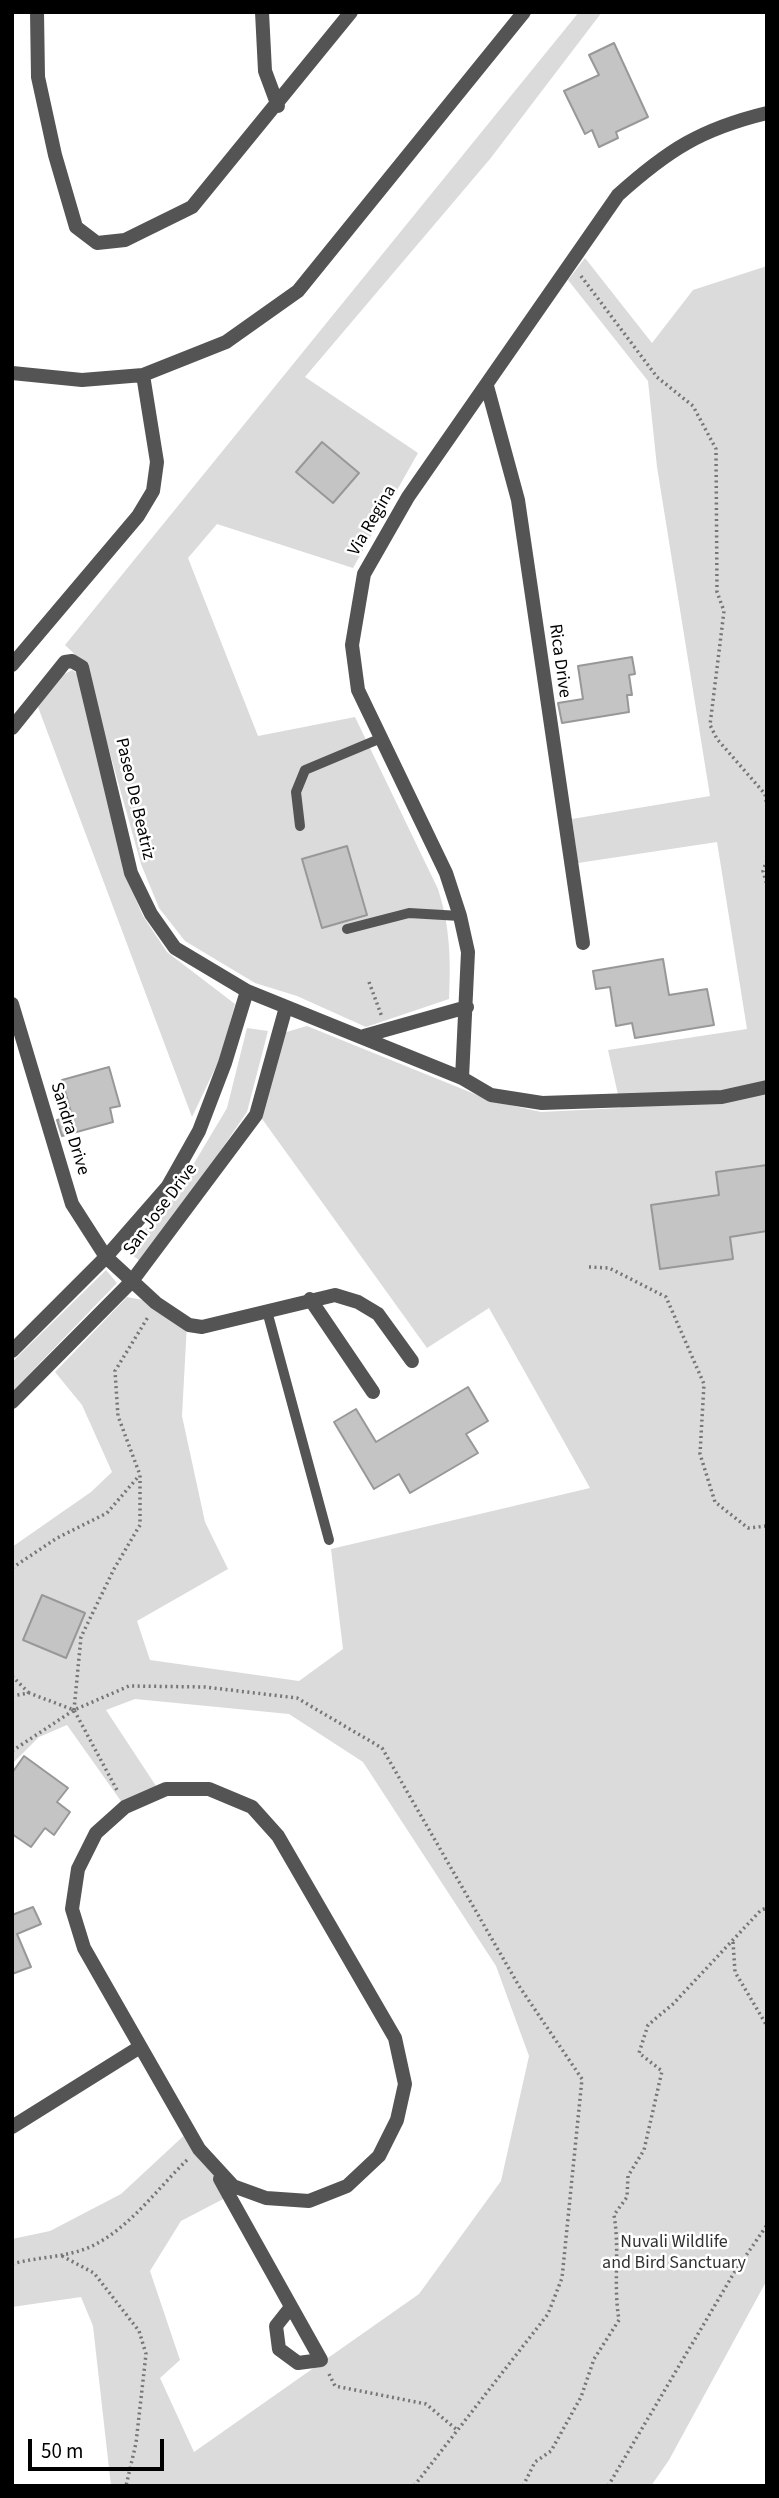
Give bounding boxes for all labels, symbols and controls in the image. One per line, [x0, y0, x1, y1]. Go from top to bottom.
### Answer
street label: Via Regina [344, 482, 402, 560]
street label: Rica Drive [543, 623, 575, 699]
street label: Paseo De Beatriz [109, 736, 159, 862]
street label: Sandra Drive [45, 1080, 93, 1178]
street label: San Jose Drive [119, 1160, 203, 1260]
park label: Nuvali Wildlife and Bird Sanctuary [602, 2232, 746, 2274]
scale bar [32, 2424, 168, 2468]
text: 50 m [41, 2436, 83, 2466]

